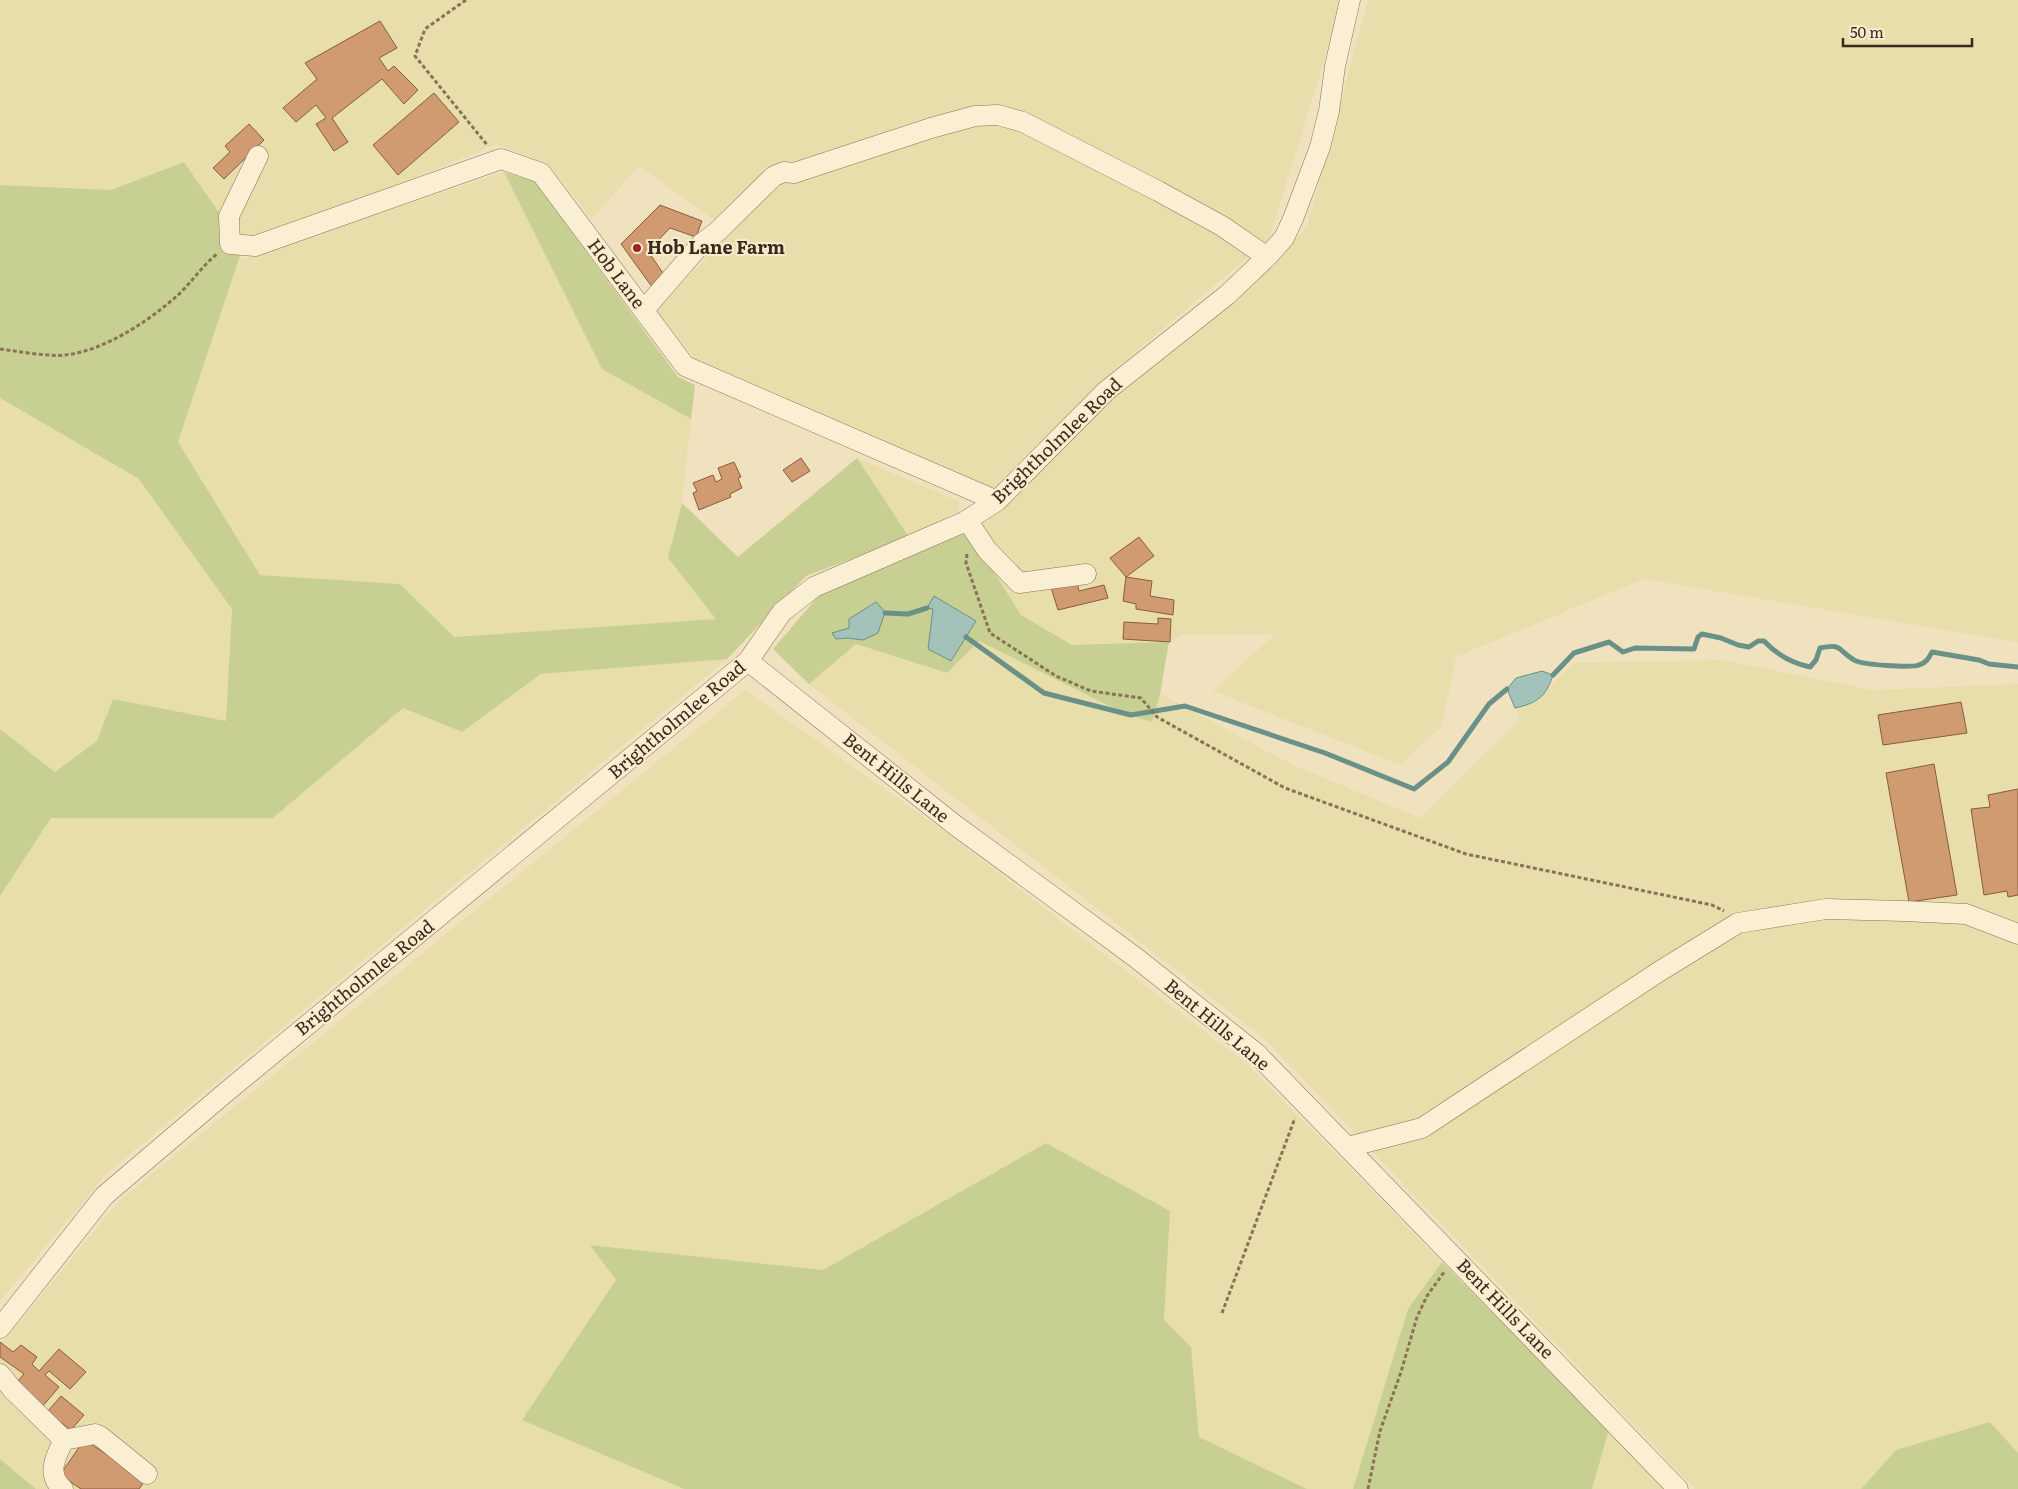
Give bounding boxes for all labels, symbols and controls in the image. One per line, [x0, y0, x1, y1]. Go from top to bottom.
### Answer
scale bar [1843, 15, 1972, 47]
text: 50 m [1850, 20, 1884, 43]
street label: Hob Lane [582, 232, 653, 314]
place label: Hob Lane Farm [647, 233, 785, 260]
marker: Hob Lane Farm [631, 242, 643, 254]
street label: Brightholmlee Road [985, 370, 1127, 509]
street label: Brightholmlee Road [601, 653, 751, 785]
street label: Bent Hills Lane [838, 725, 956, 828]
street label: Brightholmlee Road [289, 912, 439, 1042]
street label: Bent Hills Lane [1159, 972, 1277, 1076]
street label: Bent Hills Lane [1451, 1252, 1561, 1364]

